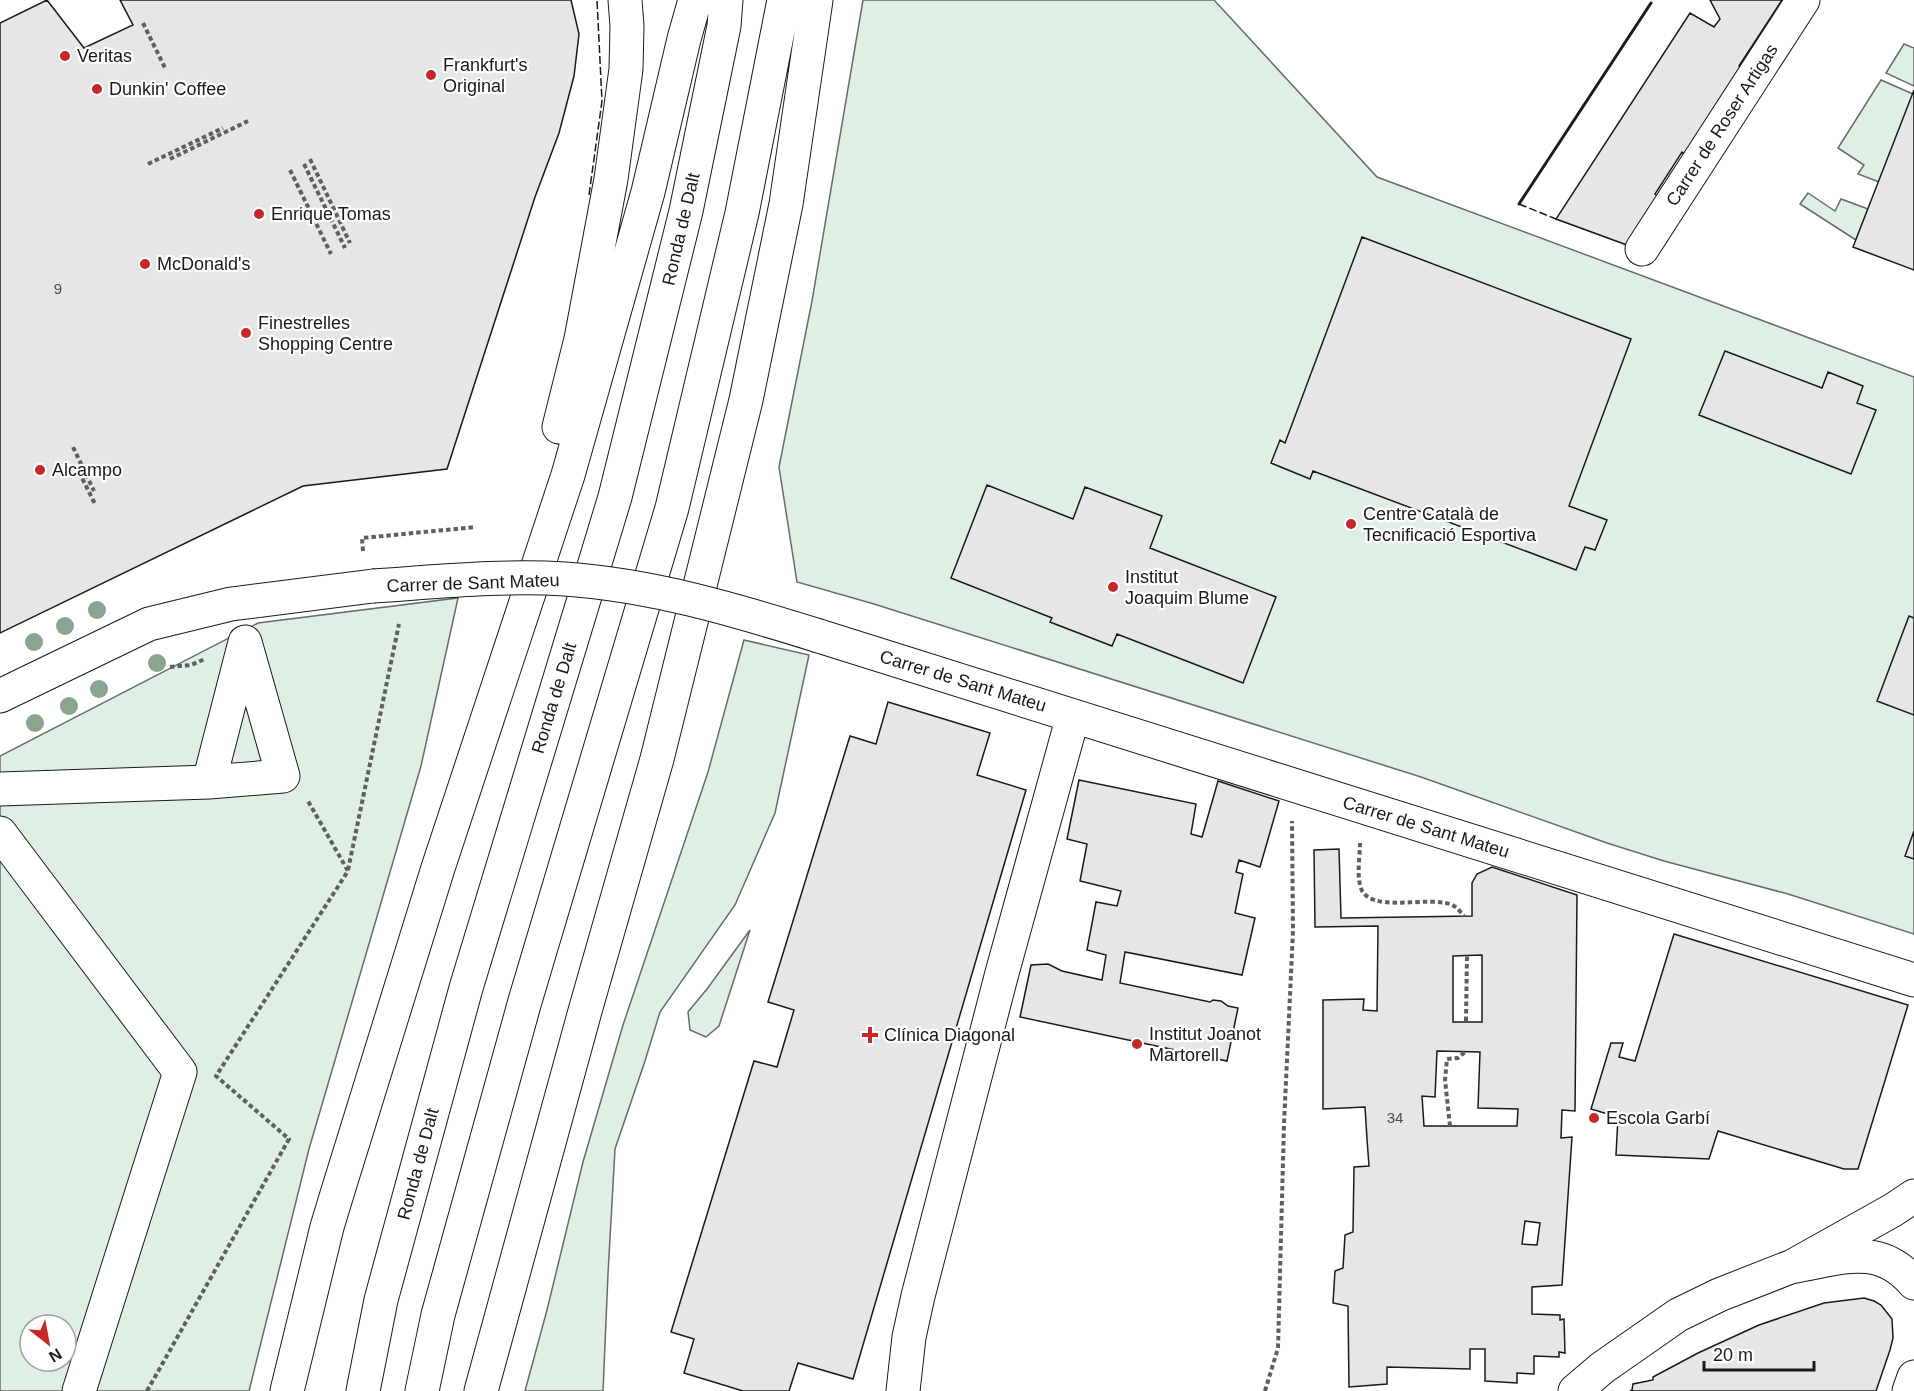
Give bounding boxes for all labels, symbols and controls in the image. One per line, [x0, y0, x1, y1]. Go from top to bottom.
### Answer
street label: Carrer de Roser Artigas [1662, 40, 1782, 210]
place label: Veritas [77, 46, 132, 66]
marker: Veritas [58, 49, 72, 63]
place label: Frankfurt's Original [443, 55, 527, 96]
marker: Frankfurt's Original [424, 68, 438, 82]
place label: Dunkin' Coffee [109, 79, 226, 99]
marker: Dunkin' Coffee [90, 82, 104, 96]
street label: Ronda de Dalt [658, 171, 704, 287]
place label: Enrique Tomas [271, 204, 391, 224]
marker: Enrique Tomas [252, 207, 266, 221]
place label: McDonald's [157, 254, 250, 274]
marker: McDonald's [138, 257, 152, 271]
house number: 9 [54, 280, 62, 297]
place label: Finestrelles Shopping Centre [258, 313, 393, 354]
marker: Finestrelles Shopping Centre [239, 326, 253, 340]
place label: Alcampo [52, 460, 122, 480]
marker: Alcampo [33, 463, 47, 477]
place label: Centre Català de Tecnificació Esportiva [1363, 504, 1537, 545]
marker: Centre Català de Tecnificació Esportiva [1344, 517, 1358, 531]
place label: Institut Joaquim Blume [1125, 567, 1249, 608]
street label: Carrer de Sant Mateu [386, 570, 560, 596]
marker: Institut Joaquim Blume [1106, 580, 1120, 594]
street label: Ronda de Dalt [528, 640, 580, 756]
street label: Carrer de Sant Mateu [877, 646, 1049, 716]
street label: Carrer de Sant Mateu [1340, 792, 1512, 862]
place label: Institut Joanot Martorell [1149, 1024, 1261, 1065]
place label: Clínica Diagonal [884, 1025, 1015, 1045]
marker: Clínica Diagonal [861, 1026, 879, 1044]
marker: Institut Joanot Martorell [1130, 1037, 1144, 1051]
street label: Ronda de Dalt [393, 1106, 443, 1222]
place label: Escola Garbí [1606, 1108, 1710, 1128]
house number: 34 [1387, 1109, 1403, 1126]
marker: Escola Garbí [1587, 1111, 1601, 1125]
north arrow [18, 1313, 78, 1373]
scale bar [1704, 1334, 1814, 1372]
text: N [46, 1345, 65, 1366]
text: 20 m [1713, 1345, 1753, 1365]

